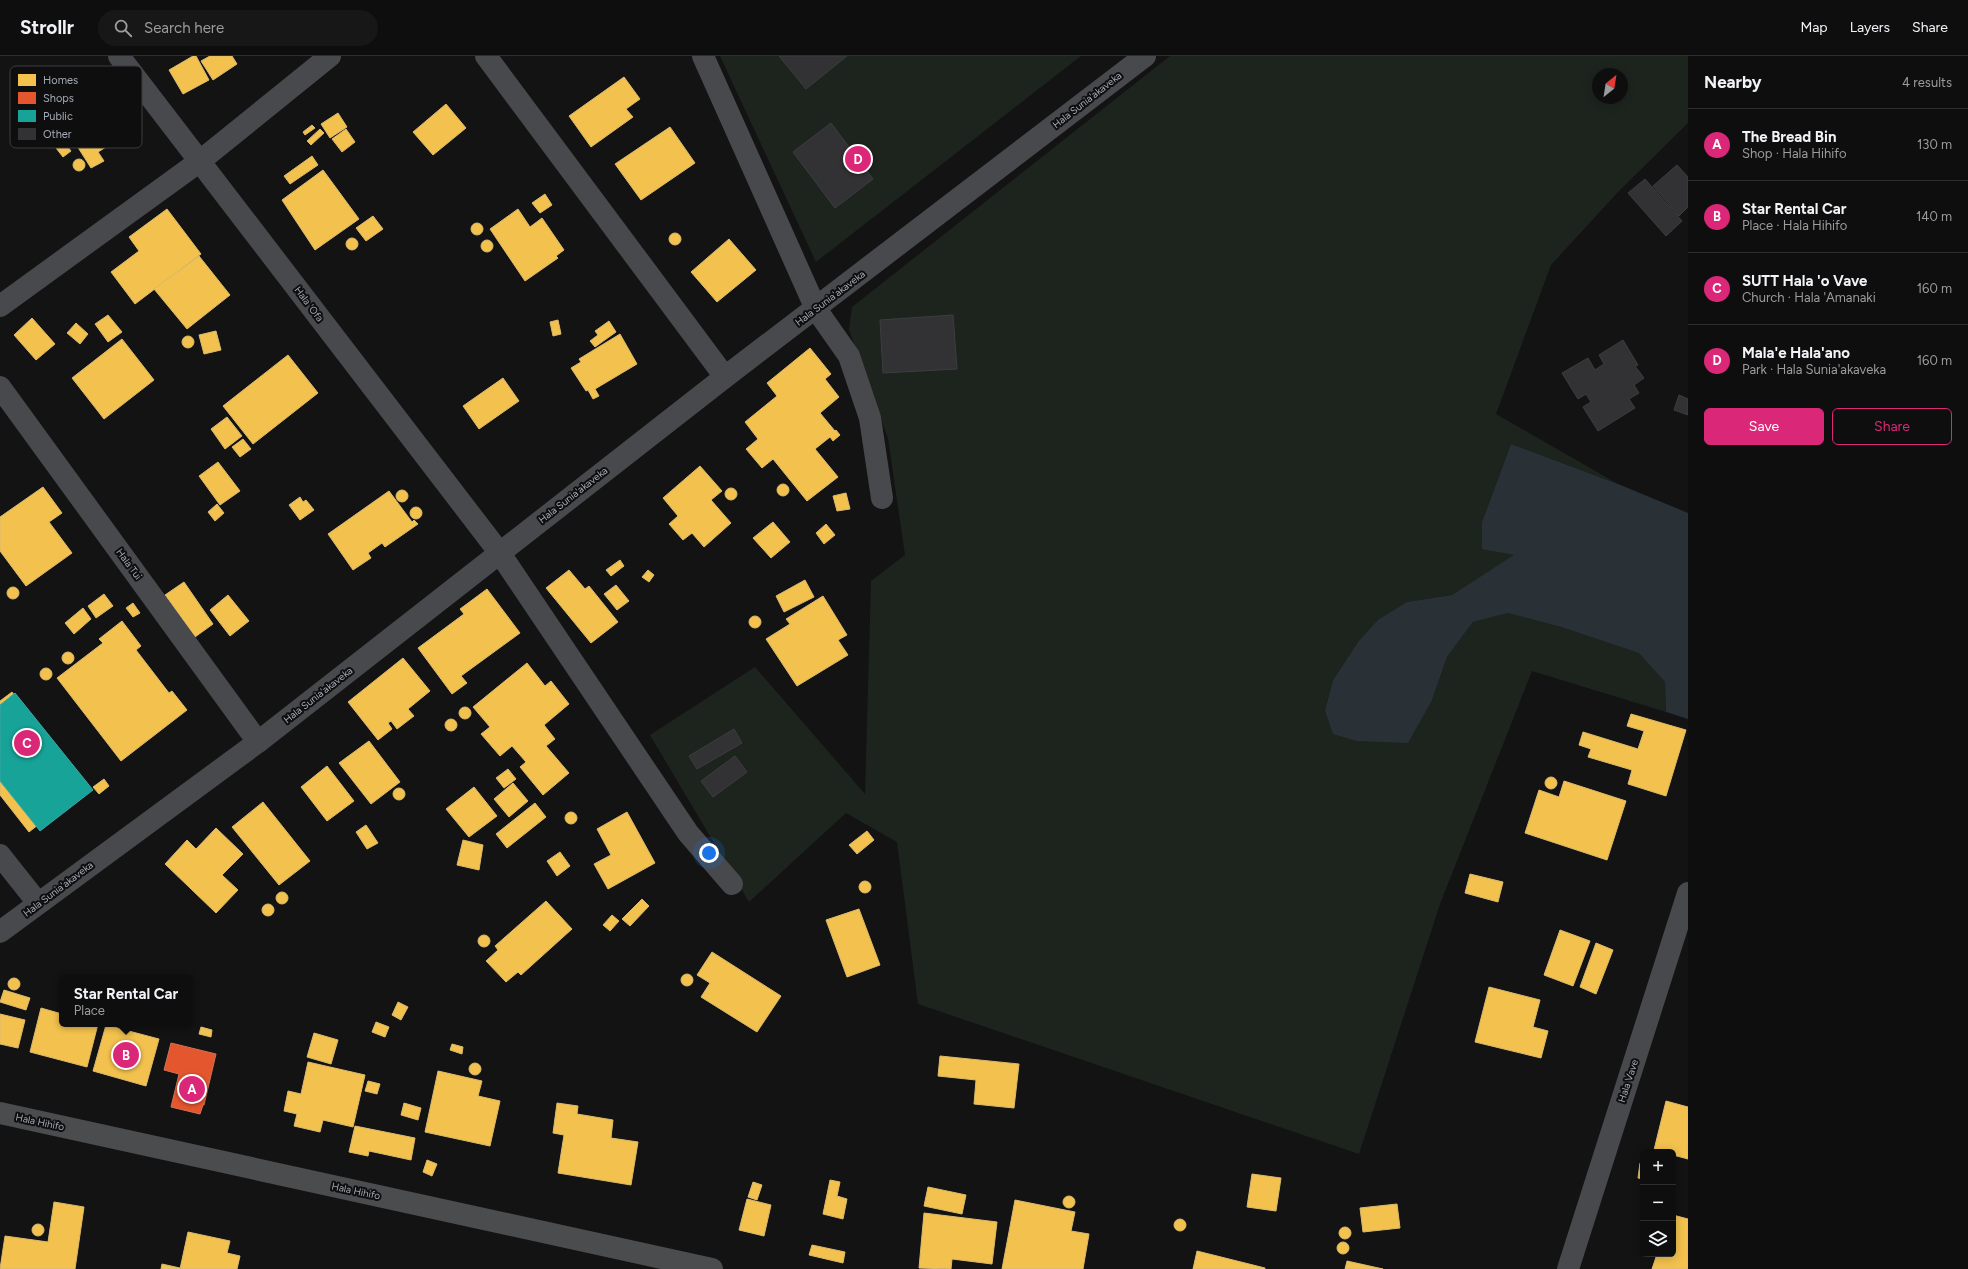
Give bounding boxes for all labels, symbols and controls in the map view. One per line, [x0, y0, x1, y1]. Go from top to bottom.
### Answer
search box [98, 10, 378, 46]
text: Strollr [20, 16, 74, 39]
icon: search [112, 17, 134, 39]
text: Search here [144, 19, 224, 37]
text: Map [1800, 19, 1828, 36]
text: Layers [1850, 19, 1890, 36]
text: Share [1912, 19, 1948, 36]
legend [10, 66, 142, 148]
north arrow [1592, 68, 1628, 104]
street label: Hala Sunia'akaveka [1050, 69, 1124, 131]
text: Nearby [1704, 72, 1762, 92]
text: Homes [43, 74, 78, 87]
text: 4 results [1902, 75, 1952, 90]
text: Shops [43, 92, 74, 105]
text: Public [43, 110, 73, 123]
text: Other [43, 128, 72, 141]
text: The Bread Bin [1742, 128, 1837, 146]
text: A [1712, 137, 1722, 152]
text: 130 m [1917, 137, 1952, 152]
pin: D [845, 144, 871, 174]
text: Shop · Hala Hihifo [1742, 146, 1847, 161]
text: Star Rental Car [1742, 200, 1846, 218]
text: B [1713, 209, 1721, 224]
text: 140 m [1916, 209, 1952, 224]
text: Place · Hala Hihifo [1742, 218, 1847, 233]
street label: Hala Sunia'akaveka [792, 267, 868, 329]
text: SUTT Hala 'o Vave [1742, 272, 1867, 290]
text: C [1712, 281, 1722, 296]
text: 160 m [1917, 281, 1952, 296]
street label: Hala 'Ofa [291, 284, 327, 324]
text: Church · Hala 'Amanaki [1742, 290, 1876, 305]
text: Mala'e Hala'ano [1742, 344, 1850, 362]
text: D [1712, 353, 1722, 368]
text: 160 m [1917, 353, 1952, 368]
text: Park · Hala Sunia'akaveka [1742, 362, 1886, 377]
button: Save [1704, 408, 1824, 445]
button: Share [1832, 408, 1952, 445]
street label: Hala Sunia'akaveka [536, 464, 610, 526]
street label: Hala Tui [113, 546, 145, 582]
street label: Hala Sunia'akaveka [281, 664, 355, 726]
pin: C [14, 728, 40, 758]
your location [699, 843, 719, 863]
street label: Hala Sunia'akaveka [20, 858, 96, 920]
popup [59, 975, 193, 1027]
text: Star Rental Car [74, 985, 178, 1003]
text: Place [74, 1003, 105, 1018]
pin: B [113, 1040, 139, 1070]
street label: Hala Vave [1615, 1057, 1641, 1104]
pin: A [179, 1074, 205, 1104]
street label: Hala Hihifo [14, 1110, 66, 1134]
map controls [1640, 1149, 1676, 1257]
button: + [1640, 1149, 1676, 1185]
street label: Hala Hihifo [330, 1179, 382, 1203]
button: − [1640, 1185, 1676, 1221]
button: layers [1640, 1221, 1676, 1257]

